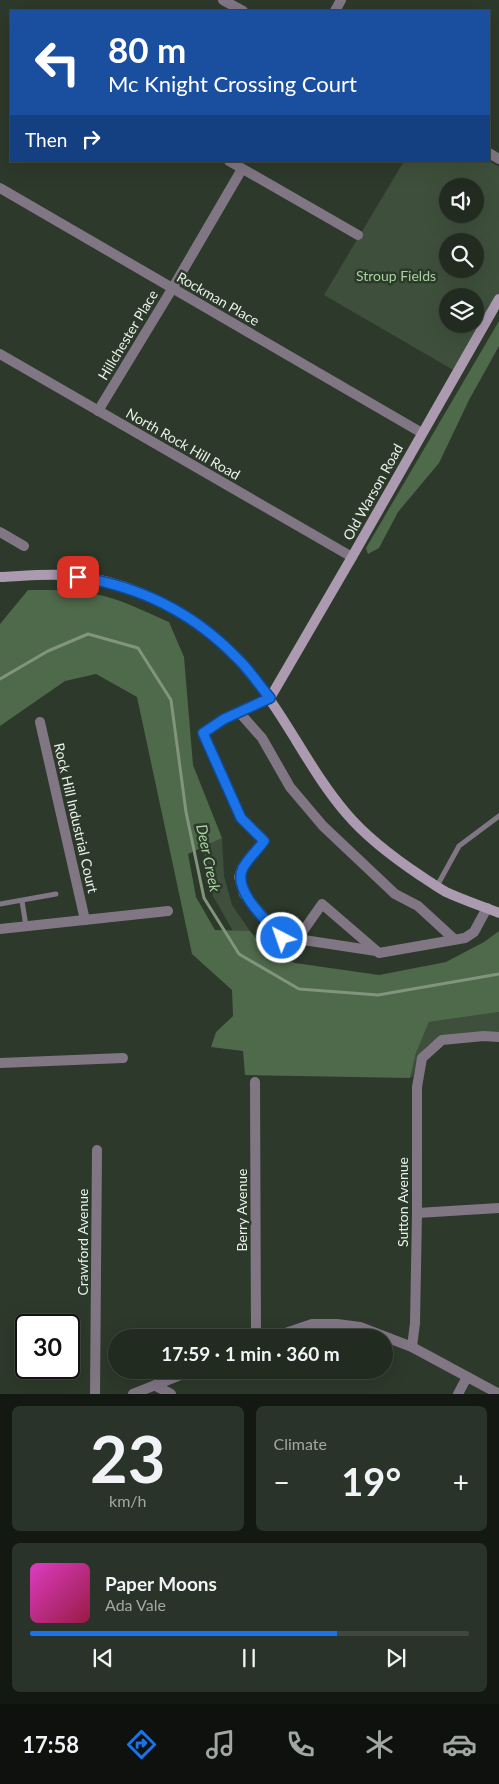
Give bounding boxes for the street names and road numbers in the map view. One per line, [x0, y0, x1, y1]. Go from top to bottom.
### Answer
street label: Rockman Place [174, 268, 263, 329]
street label: Hillchester Place [94, 287, 161, 383]
street label: North Rock Hill Road [123, 404, 243, 483]
street label: Old Warson Road [339, 441, 406, 543]
street label: Rock Hill Industrial Court [51, 741, 102, 895]
street label: Sutton Avenue [394, 1157, 411, 1247]
street label: Berry Avenue [233, 1169, 250, 1251]
street label: Crawford Avenue [74, 1189, 91, 1295]

